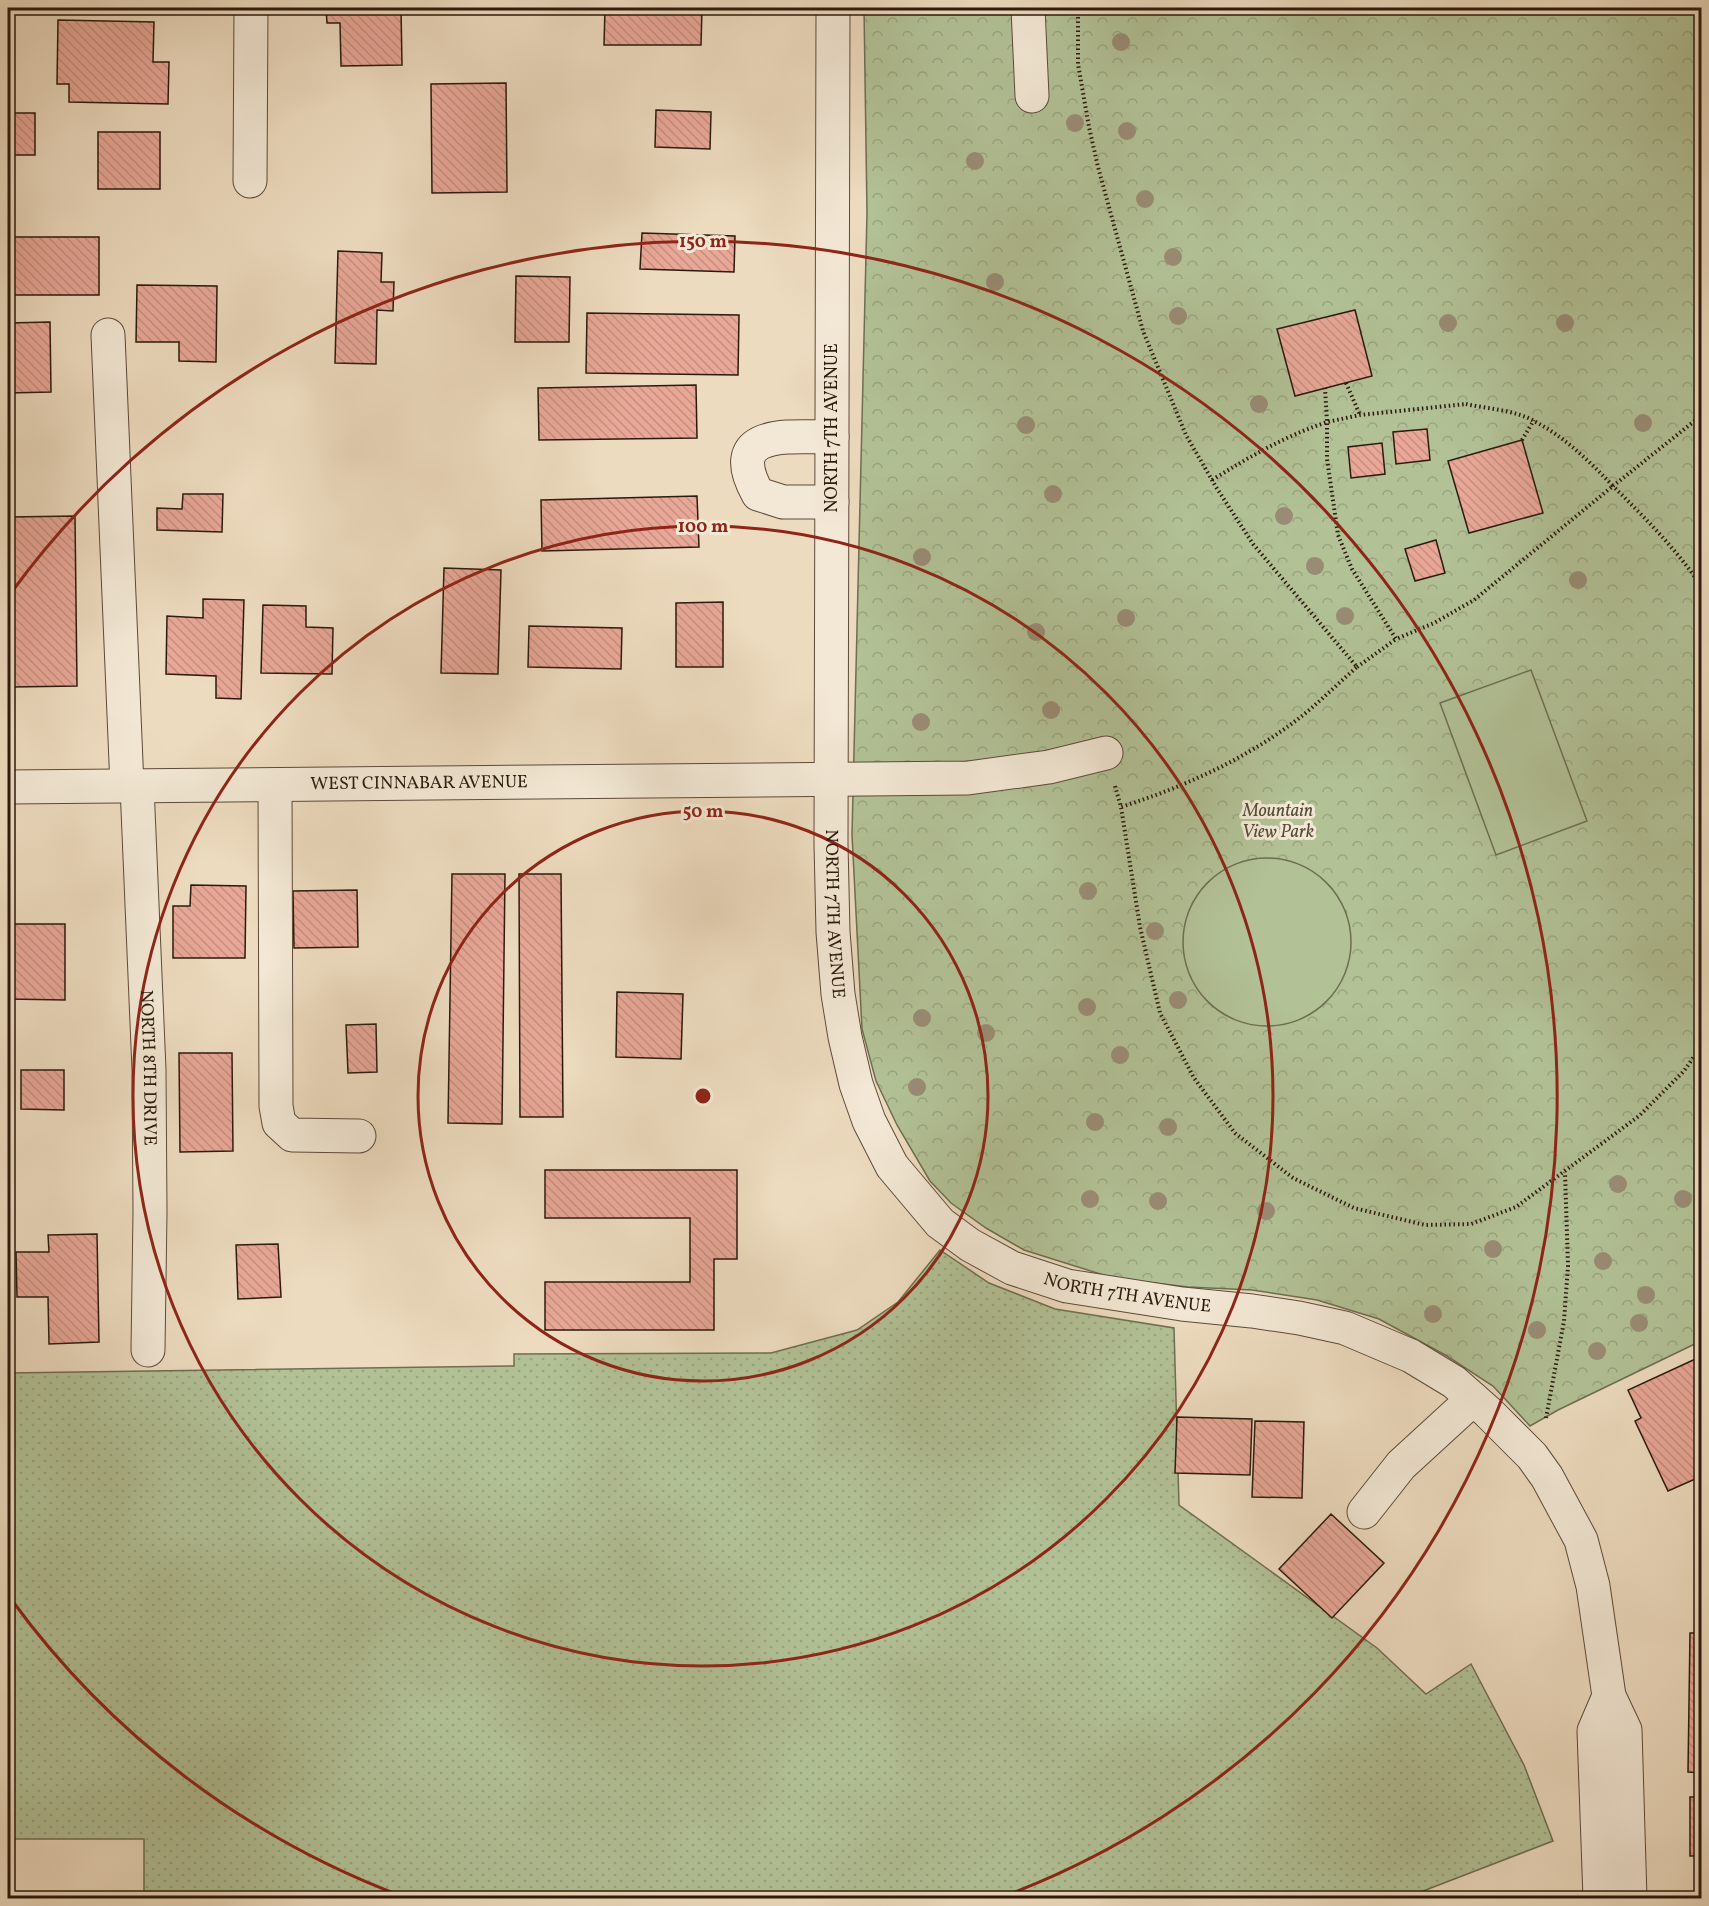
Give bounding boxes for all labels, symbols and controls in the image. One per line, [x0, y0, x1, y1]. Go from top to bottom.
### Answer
text: 150 m [679, 230, 727, 255]
street label: NORTH 7TH AVENUE [820, 343, 845, 513]
text: 100 m [678, 515, 728, 540]
street label: WEST CINNABAR AVENUE [310, 770, 528, 797]
park label: Mountain View Park [1242, 799, 1314, 845]
text: 50 m [683, 800, 723, 825]
street label: NORTH 7TH AVENUE [818, 829, 851, 1000]
street label: NORTH 8TH DRIVE [133, 989, 162, 1146]
centre of rings [693, 1086, 713, 1106]
street label: NORTH 7TH AVENUE [1040, 1267, 1212, 1319]

